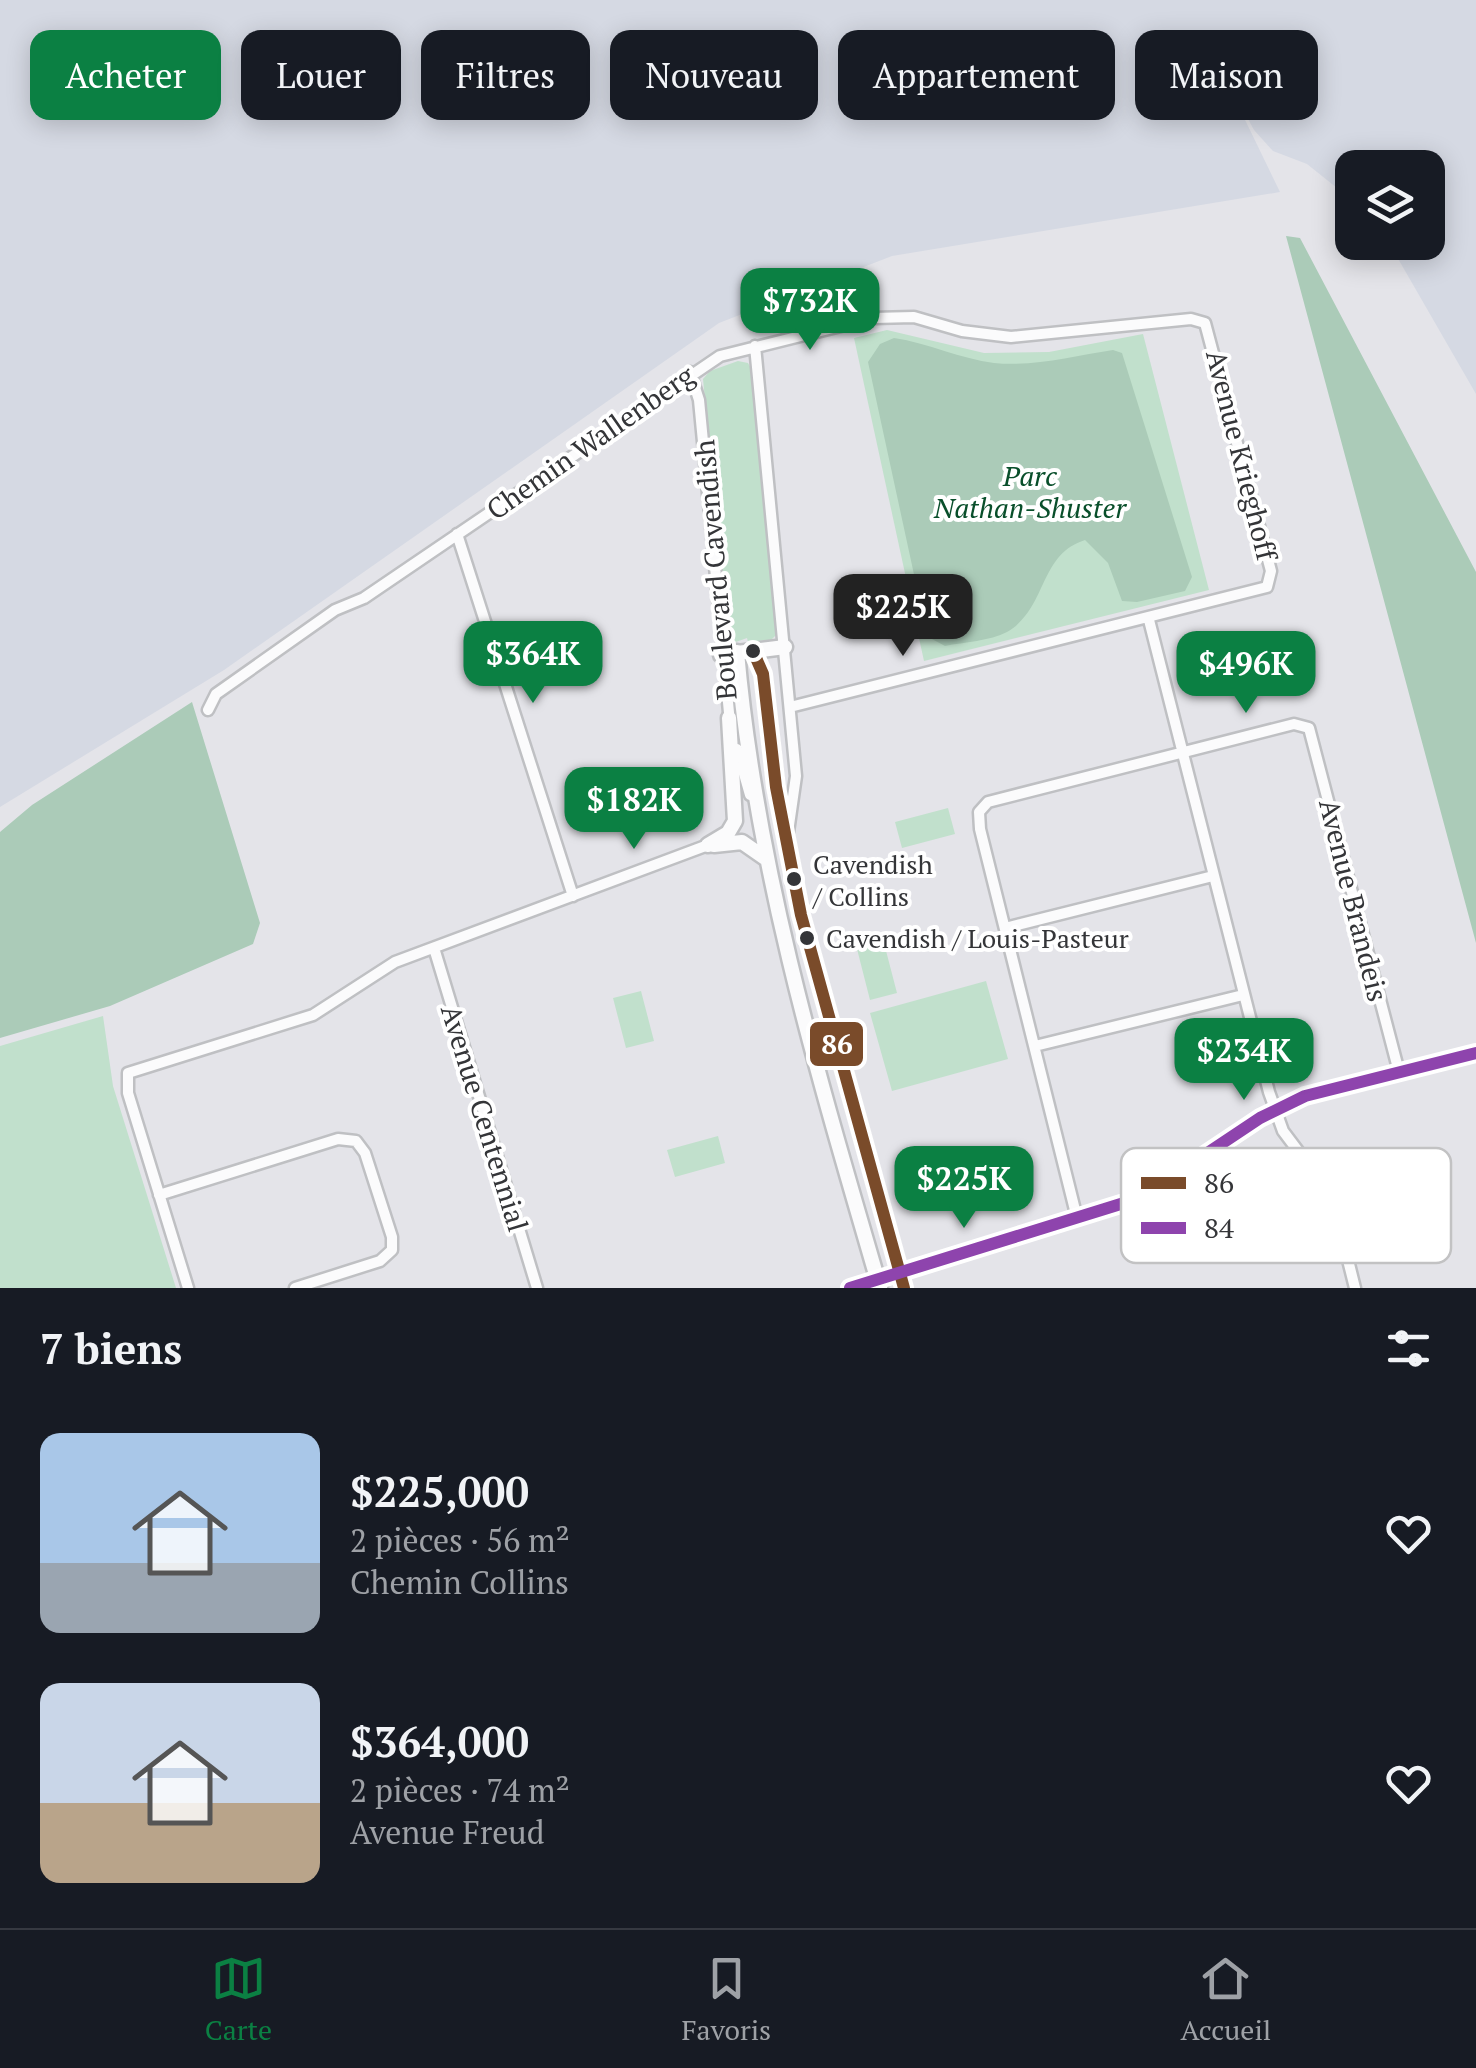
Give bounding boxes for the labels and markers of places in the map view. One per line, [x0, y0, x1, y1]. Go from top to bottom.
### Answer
pin: $732K [740, 268, 880, 353]
pin: $225K [833, 574, 973, 659]
pin: $364K [463, 621, 603, 706]
pin: $496K [1176, 631, 1316, 716]
unlabelled marker [743, 641, 763, 661]
pin: $182K [564, 767, 704, 852]
place label: Cavendish / Collins [812, 847, 933, 913]
marker: Cavendish / Collins [784, 869, 804, 889]
place label: Cavendish / Louis-Pasteur [826, 921, 1129, 955]
marker: Cavendish / Louis-Pasteur [797, 928, 817, 948]
pin: $234K [1174, 1018, 1314, 1103]
pin: $225K [894, 1146, 1034, 1231]

